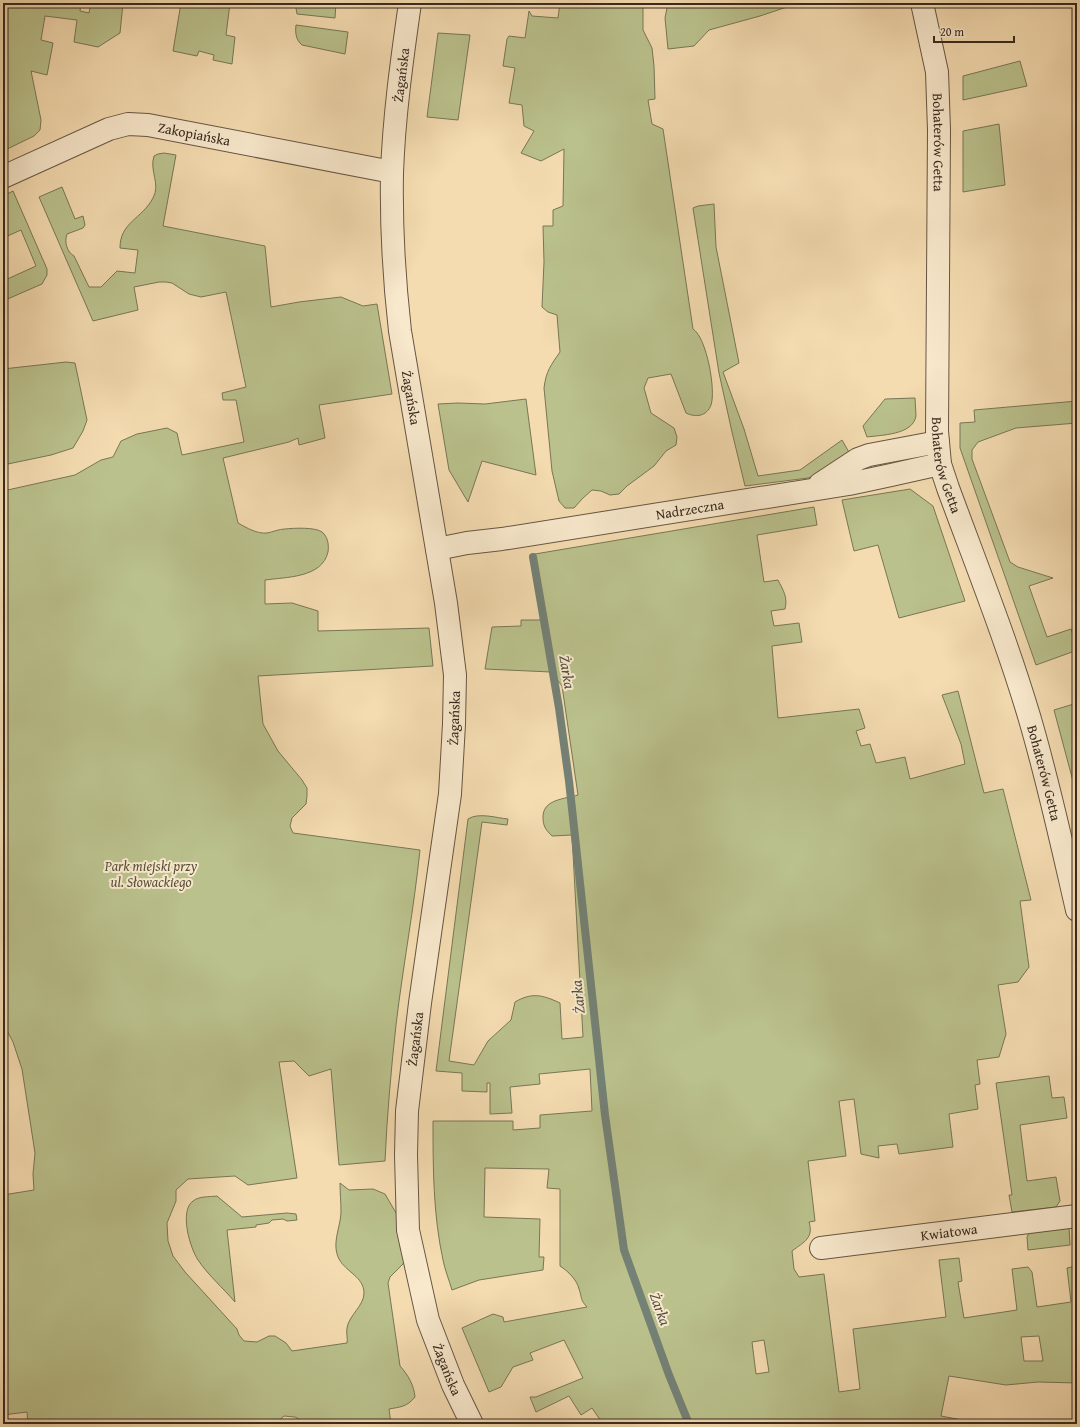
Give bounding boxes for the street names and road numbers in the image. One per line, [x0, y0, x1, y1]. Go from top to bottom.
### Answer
street label: Żagańska [388, 46, 414, 103]
street label: Bohaterów Getta [928, 93, 949, 192]
street label: Zakopiańska [156, 117, 232, 151]
street label: Żagańska [397, 369, 426, 427]
street label: Bohaterów Getta [927, 417, 967, 516]
street label: Nadrzeczna [654, 494, 726, 524]
street label: Żagańska [443, 690, 465, 746]
street label: Bohaterów Getta [1022, 723, 1066, 823]
street label: Żagańska [402, 1010, 428, 1067]
street label: Kwiatowa [919, 1218, 979, 1245]
street label: Żagańska [428, 1340, 467, 1399]

